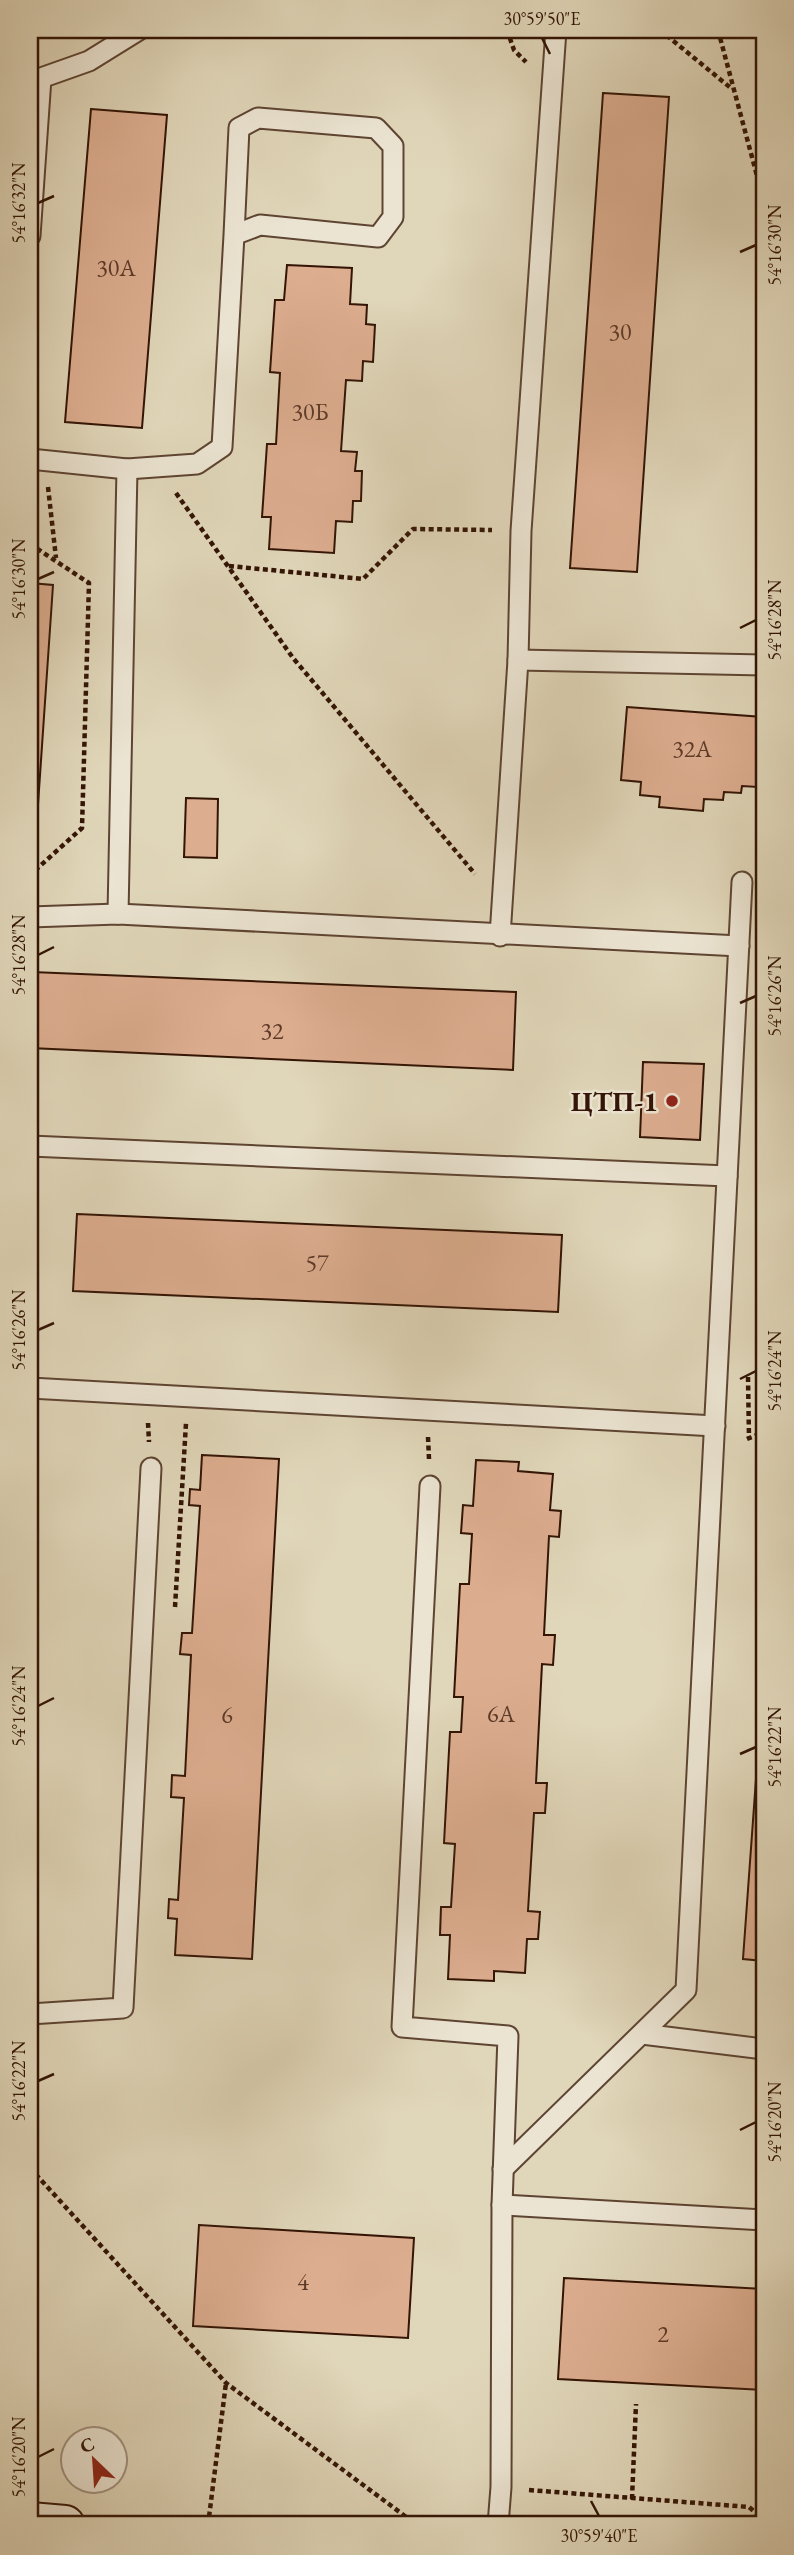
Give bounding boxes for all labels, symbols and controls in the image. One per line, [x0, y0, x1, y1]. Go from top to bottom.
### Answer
text: 30°59'50"E [504, 7, 580, 30]
text: 54°16'32"N [7, 162, 30, 243]
text: 54°16'30"N [763, 204, 786, 285]
house number: 30А [96, 252, 136, 283]
house number: 30 [608, 316, 632, 347]
house number: 30Б [291, 396, 329, 427]
text: 54°16'30"N [7, 538, 30, 619]
text: 54°16'28"N [763, 579, 786, 660]
house number: 32А [672, 733, 712, 764]
text: 54°16'28"N [7, 914, 30, 995]
text: 54°16'26"N [763, 955, 786, 1036]
house number: 32 [260, 1015, 284, 1046]
place label: ЦТП-1 [571, 1083, 658, 1119]
marker: ЦТП-1 [664, 1093, 680, 1109]
house number: 57 [305, 1247, 329, 1278]
text: 54°16'26"N [7, 1289, 30, 1370]
text: 54°16'24"N [763, 1330, 786, 1411]
text: 54°16'24"N [7, 1665, 30, 1746]
house number: 6А [487, 1698, 515, 1729]
house number: 6 [221, 1699, 233, 1730]
text: 54°16'22"N [763, 1706, 786, 1787]
text: 54°16'22"N [7, 2040, 30, 2121]
text: 54°16'20"N [763, 2081, 786, 2162]
house number: 4 [297, 2266, 309, 2297]
house number: 2 [657, 2318, 669, 2349]
text: 54°16'20"N [7, 2416, 30, 2497]
north arrow [60, 2426, 130, 2496]
text: С [76, 2431, 98, 2459]
text: 30°59'40"E [561, 2524, 637, 2547]

